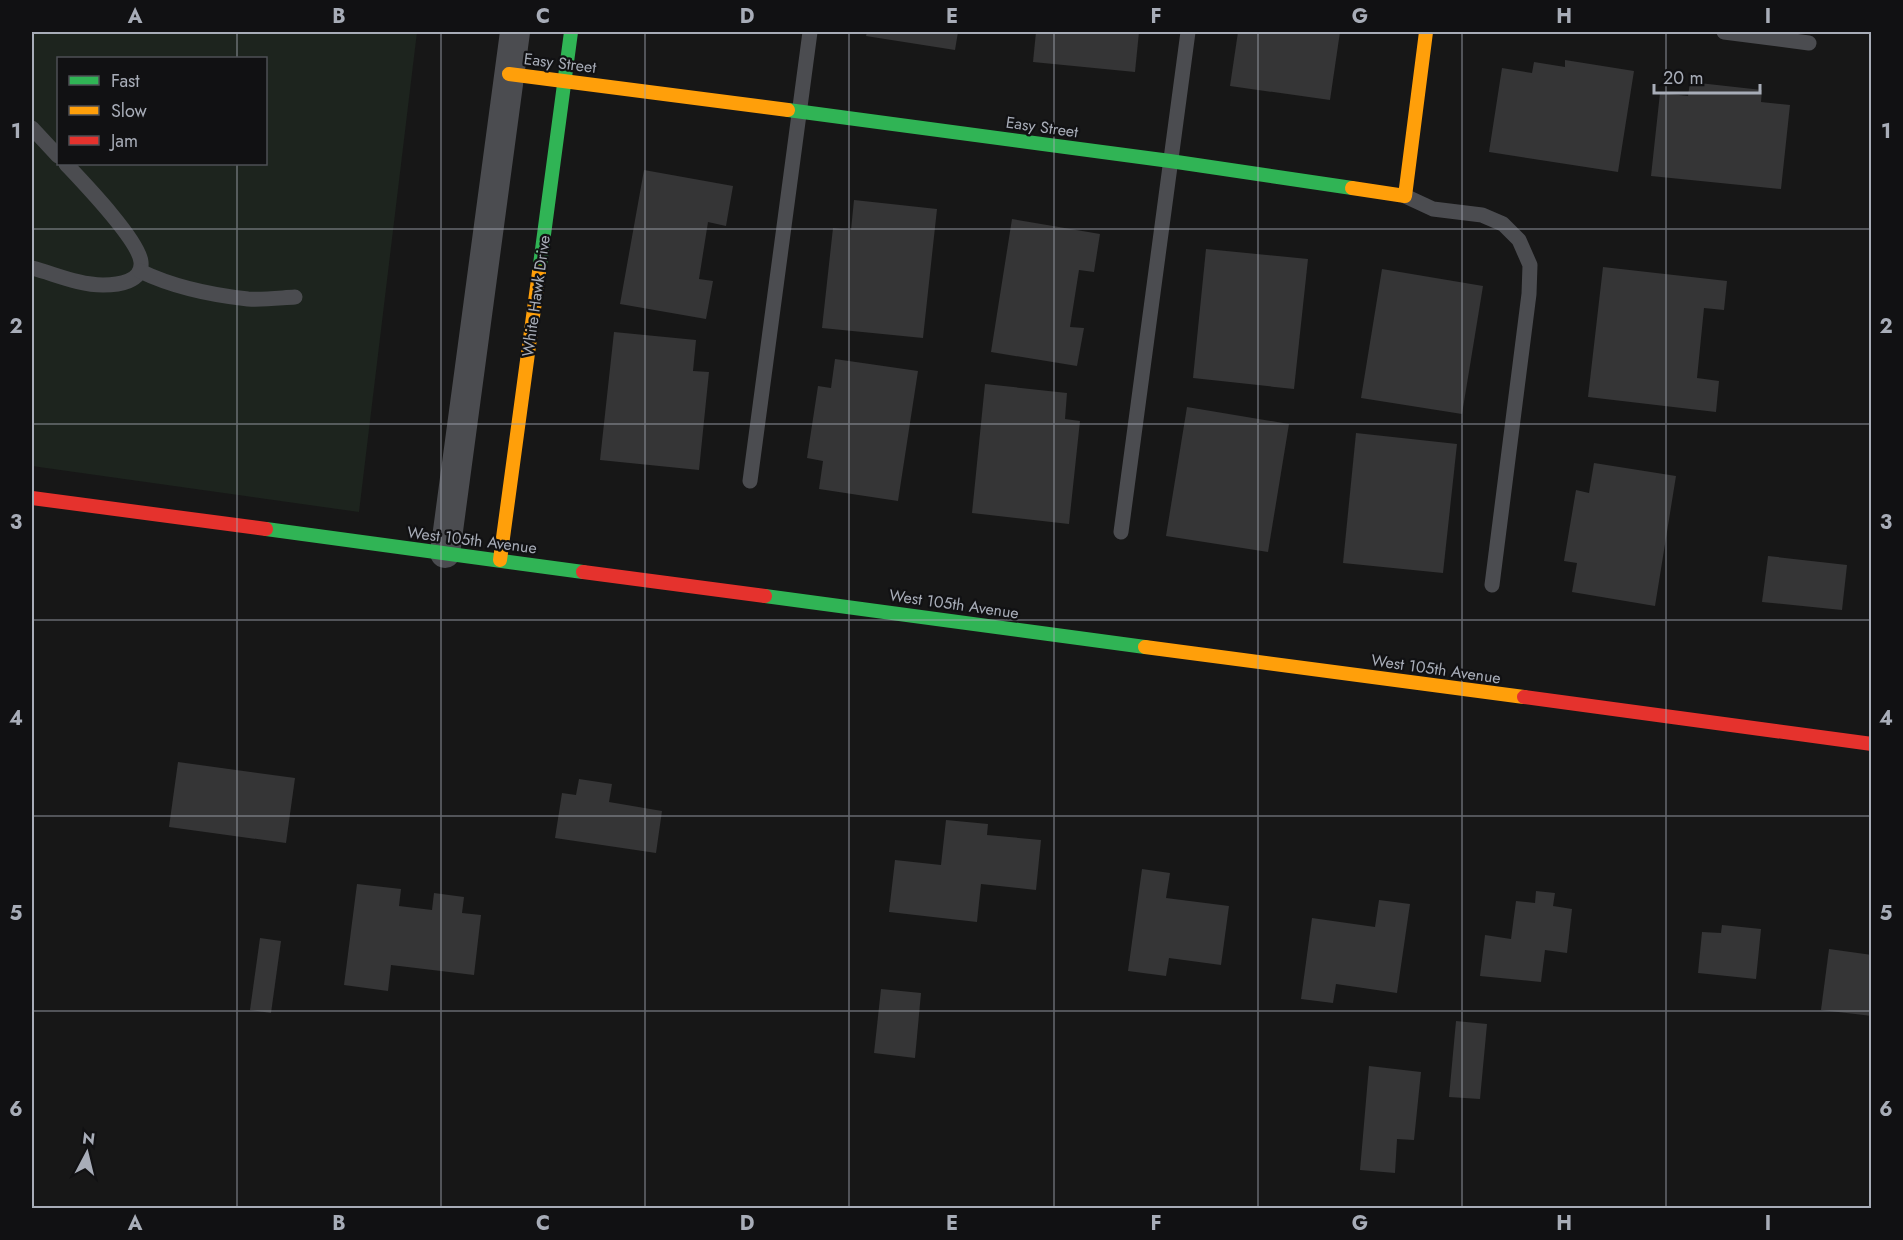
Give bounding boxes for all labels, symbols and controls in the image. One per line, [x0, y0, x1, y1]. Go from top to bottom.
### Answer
text: A [127, 2, 143, 31]
text: B [332, 2, 346, 31]
text: C [536, 2, 550, 31]
text: D [740, 2, 754, 31]
text: E [946, 2, 958, 31]
text: F [1150, 2, 1162, 31]
text: G [1352, 2, 1368, 31]
text: H [1556, 2, 1572, 31]
text: I [1765, 2, 1771, 31]
street label: Easy Street [522, 47, 598, 79]
legend [57, 57, 267, 165]
scale bar [1654, 57, 1760, 95]
text: 20 m [1663, 65, 1703, 91]
text: Fast [111, 68, 140, 94]
text: Slow [111, 98, 148, 124]
street label: Easy Street [1004, 111, 1080, 143]
text: 1 [11, 117, 21, 146]
text: 1 [1881, 117, 1891, 146]
text: Jam [109, 128, 138, 154]
street label: White Hawk Drive [516, 234, 556, 358]
text: 2 [9, 312, 23, 341]
text: 2 [1879, 312, 1893, 341]
text: 3 [10, 508, 22, 537]
text: 3 [1880, 508, 1892, 537]
street label: West 105th Avenue [406, 521, 538, 559]
street label: West 105th Avenue [888, 584, 1020, 624]
street label: West 105th Avenue [1370, 649, 1502, 689]
text: 4 [9, 704, 23, 733]
text: 4 [1879, 704, 1893, 733]
text: 5 [10, 899, 23, 928]
text: 5 [1880, 899, 1893, 928]
text: 6 [9, 1095, 23, 1124]
text: 6 [1879, 1095, 1893, 1124]
north arrow [57, 1123, 117, 1183]
text: N [81, 1126, 96, 1151]
text: A [127, 1209, 143, 1238]
text: B [332, 1209, 346, 1238]
text: C [536, 1209, 550, 1238]
text: D [740, 1209, 754, 1238]
text: E [946, 1209, 958, 1238]
text: F [1150, 1209, 1162, 1238]
text: G [1352, 1209, 1368, 1238]
text: H [1556, 1209, 1572, 1238]
text: I [1765, 1209, 1771, 1238]

